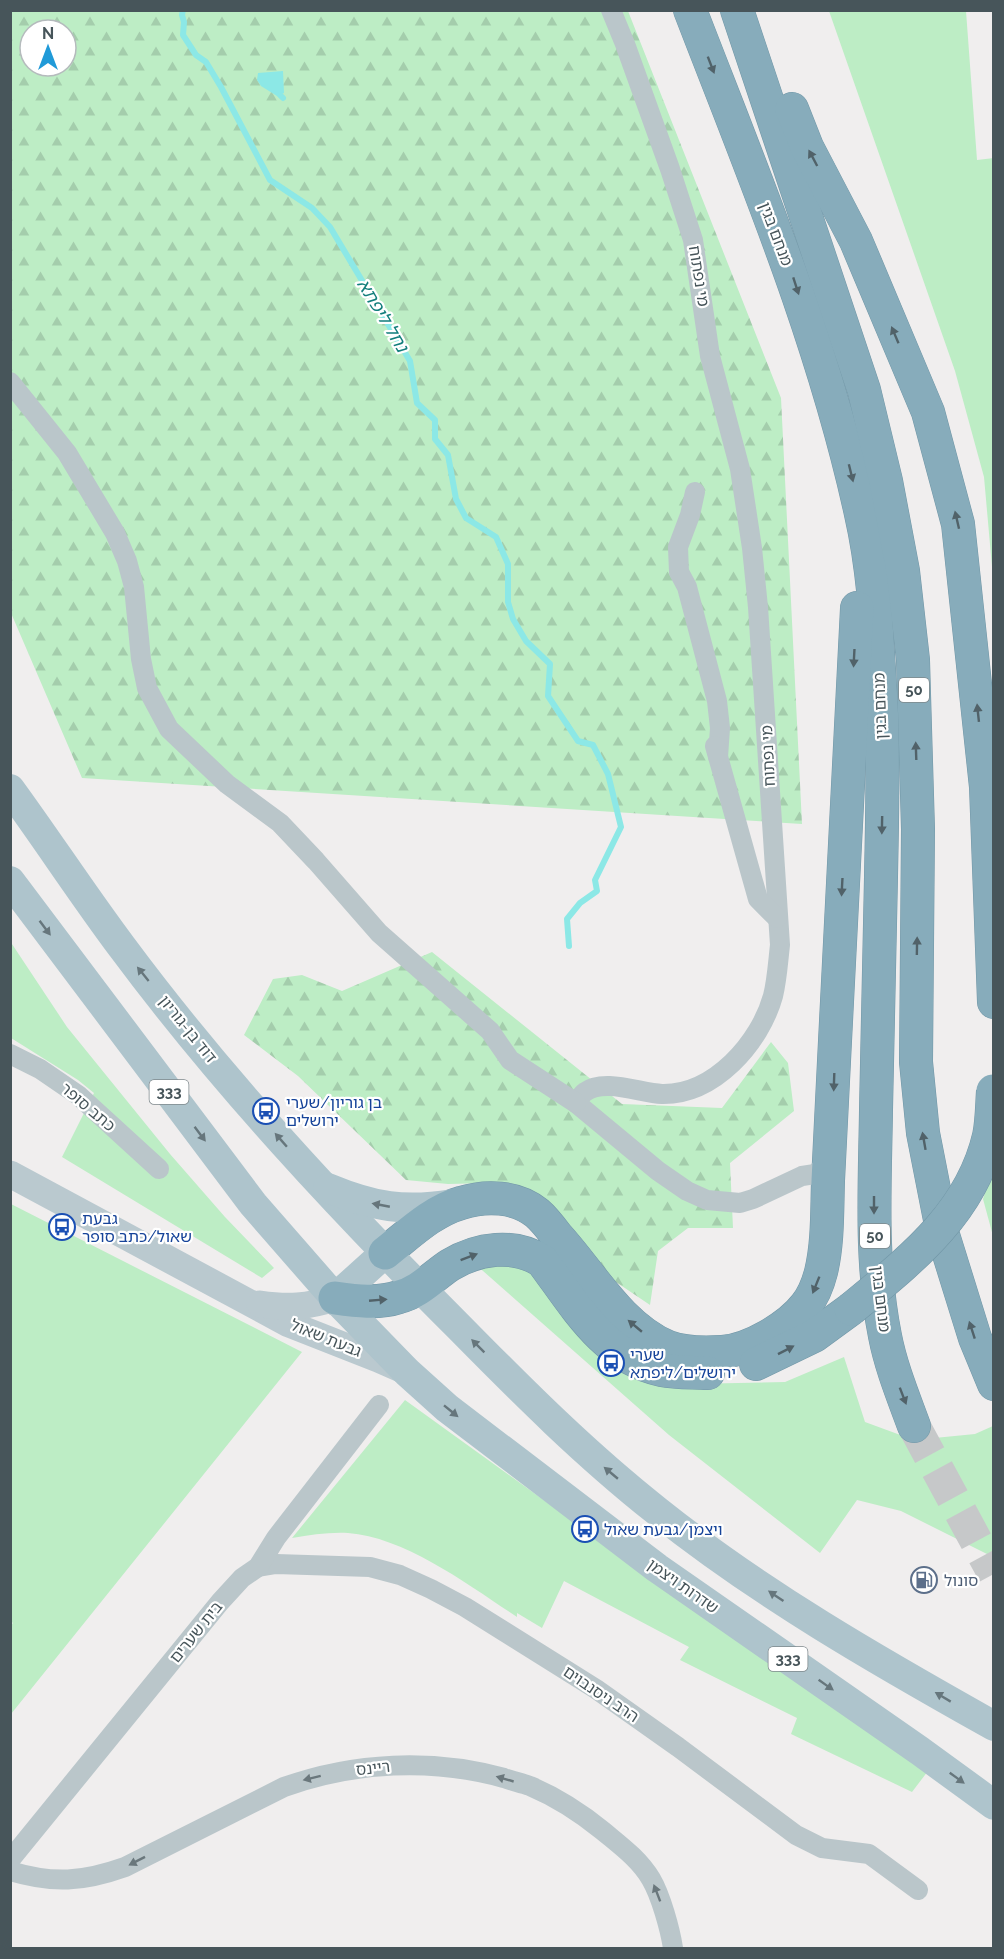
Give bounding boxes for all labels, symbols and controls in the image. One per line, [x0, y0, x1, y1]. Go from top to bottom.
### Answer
north arrow [18, 18, 78, 78]
text: N [42, 24, 54, 43]
one-way arrow [707, 56, 716, 74]
one-way arrow [808, 150, 818, 167]
street label: מנחם בגין [755, 199, 797, 269]
street label: מי נפתוח [685, 244, 713, 308]
water label: נחל ליפתא [353, 275, 414, 356]
one-way arrow [791, 277, 801, 295]
one-way arrow [890, 326, 899, 344]
one-way arrow [846, 464, 856, 483]
one-way arrow [951, 510, 961, 529]
one-way arrow [849, 649, 858, 668]
street label: מנחם בגין [869, 672, 891, 740]
road number: 50 [899, 678, 929, 702]
one-way arrow [973, 704, 983, 723]
street label: מי נפתוח [757, 725, 779, 787]
one-way arrow [911, 742, 920, 761]
one-way arrow [877, 816, 887, 835]
one-way arrow [838, 878, 847, 897]
one-way arrow [39, 921, 51, 936]
one-way arrow [912, 937, 922, 956]
one-way arrow [137, 966, 150, 982]
street label: דוד בן-גוריון [155, 991, 221, 1067]
one-way arrow [829, 1073, 838, 1092]
street label: כתב סופר [57, 1079, 119, 1135]
road number: 333 [150, 1080, 188, 1104]
place label: בן גוריון/שערי ירושלים [286, 1093, 382, 1130]
bus stop icon: בן גוריון/שערי ירושלים [251, 1096, 281, 1126]
one-way arrow [194, 1127, 206, 1142]
one-way arrow [919, 1131, 928, 1150]
one-way arrow [275, 1133, 288, 1148]
one-way arrow [870, 1195, 879, 1214]
one-way arrow [371, 1200, 390, 1209]
place label: גבעת שאול/כתב סופר [82, 1209, 192, 1246]
bus stop icon: גבעת שאול/כתב סופר [47, 1212, 77, 1242]
road number: 50 [860, 1224, 890, 1248]
one-way arrow [460, 1252, 478, 1261]
street label: מנחם בגין [867, 1265, 895, 1333]
one-way arrow [811, 1276, 821, 1294]
one-way arrow [369, 1295, 388, 1305]
street label: גבעת שאול [288, 1315, 364, 1361]
one-way arrow [627, 1319, 643, 1332]
one-way arrow [967, 1321, 976, 1339]
one-way arrow [471, 1339, 485, 1354]
place label: שערי ירושלים/ליפתא [630, 1345, 736, 1382]
one-way arrow [777, 1345, 794, 1355]
bus stop icon: שערי ירושלים/ליפתא [596, 1348, 626, 1378]
one-way arrow [898, 1388, 908, 1406]
one-way arrow [443, 1404, 458, 1417]
one-way arrow [604, 1467, 619, 1480]
bus stop icon: ויצמן/גבעת שאול [570, 1514, 600, 1544]
place label: ויצמן/גבעת שאול [604, 1520, 723, 1539]
street label: שדרות ויצמן [644, 1555, 722, 1617]
fuel station icon: סונול [909, 1565, 939, 1595]
place label: סונול [944, 1571, 978, 1590]
one-way arrow [768, 1591, 784, 1602]
street label: בית שערים [166, 1598, 226, 1666]
road number: 333 [768, 1647, 808, 1671]
street label: הרב ניסנבוים [560, 1662, 642, 1726]
one-way arrow [817, 1679, 833, 1691]
one-way arrow [934, 1692, 951, 1702]
street label: ריינס [355, 1757, 391, 1779]
one-way arrow [948, 1772, 964, 1784]
one-way arrow [303, 1773, 322, 1783]
one-way arrow [496, 1774, 514, 1783]
one-way arrow [128, 1856, 145, 1866]
one-way arrow [651, 1883, 661, 1901]

